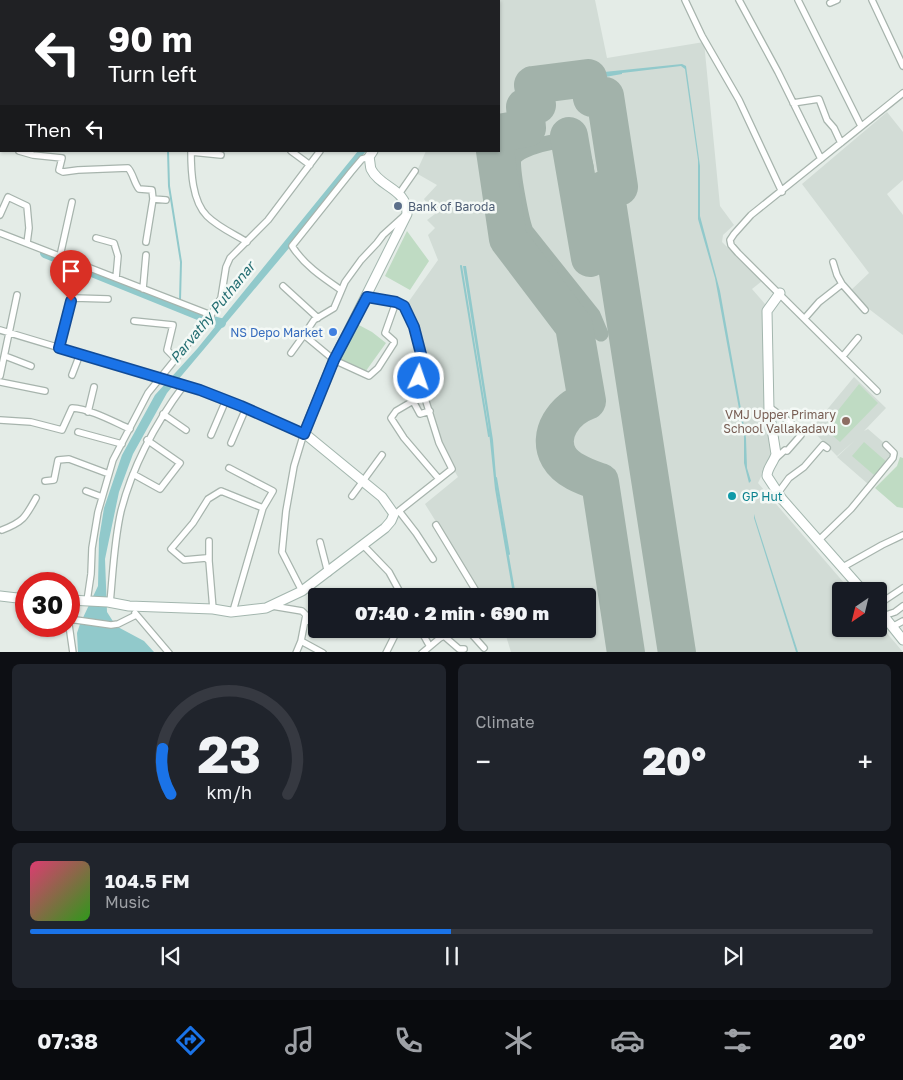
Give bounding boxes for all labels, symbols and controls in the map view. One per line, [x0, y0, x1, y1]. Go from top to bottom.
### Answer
text: 90 m [108, 18, 192, 60]
icon: left [25, 20, 90, 85]
text: Turn left [108, 60, 197, 87]
icon: left [81, 115, 109, 143]
text: Then [25, 118, 71, 141]
place label: Bank of Baroda [408, 199, 495, 214]
marker: Bank of Baroda [392, 200, 404, 212]
pin [50, 250, 92, 301]
water label: Parvathy Puthanar [166, 256, 260, 366]
icon: arrive [57, 257, 85, 285]
place label: NS Depo Market [230, 325, 323, 340]
marker: NS Depo Market [327, 326, 339, 338]
position arrow [392, 351, 444, 403]
place label: VMJ Upper Primary School Vallakadavu [723, 407, 836, 436]
marker: VMJ Upper Primary School Vallakadavu [840, 415, 852, 427]
place label: GP Hut [742, 489, 783, 504]
marker: GP Hut [726, 490, 738, 502]
speed limit sign: 30 [15, 572, 80, 637]
north arrow [832, 582, 888, 638]
map controls [832, 582, 887, 637]
text: 07:40 · 2 min · 690 m [355, 601, 549, 624]
text: Climate [476, 712, 535, 732]
text: 23 [197, 722, 260, 784]
text: 20° [643, 738, 706, 783]
text: − [476, 745, 491, 778]
text: + [858, 745, 873, 778]
text: km/h [206, 781, 251, 803]
text: 104.5 FM [105, 869, 190, 892]
text: Music [105, 892, 150, 912]
icon: previous [157, 942, 185, 970]
icon: pause [438, 942, 466, 970]
icon: next [719, 942, 747, 970]
icon: directions [173, 1023, 208, 1058]
icon: music [282, 1023, 317, 1058]
icon: phone [391, 1023, 426, 1058]
icon: climate [501, 1023, 536, 1058]
icon: car [610, 1023, 645, 1058]
icon: filters [720, 1023, 755, 1058]
text: 07:38 [37, 1027, 98, 1054]
text: 20° [829, 1027, 866, 1054]

